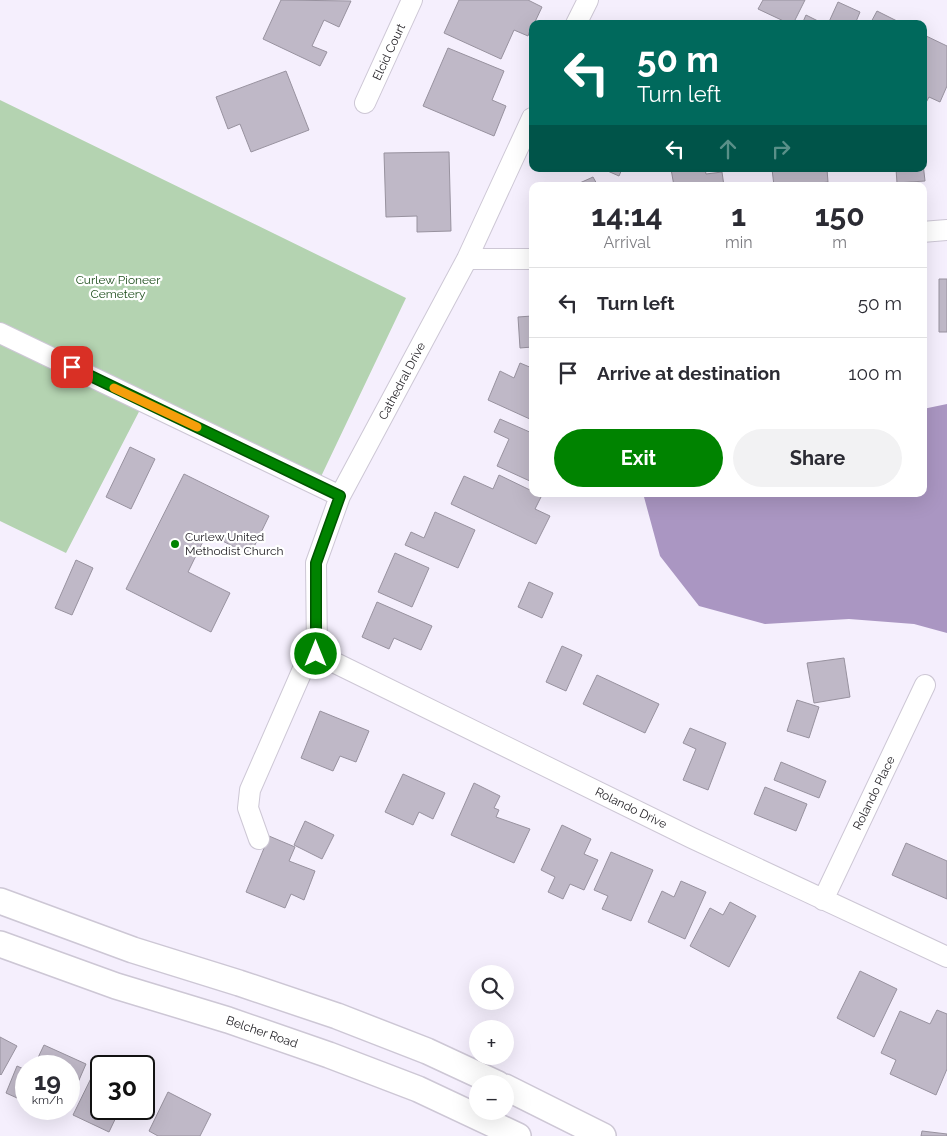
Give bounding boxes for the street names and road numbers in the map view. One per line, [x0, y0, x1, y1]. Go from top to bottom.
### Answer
street label: Elcid Court [370, 21, 408, 83]
street label: Cathedral Drive [376, 340, 428, 422]
street label: Rolando Place [850, 754, 898, 832]
street label: Rolando Drive [593, 785, 669, 831]
street label: Belcher Road [224, 1013, 300, 1051]

